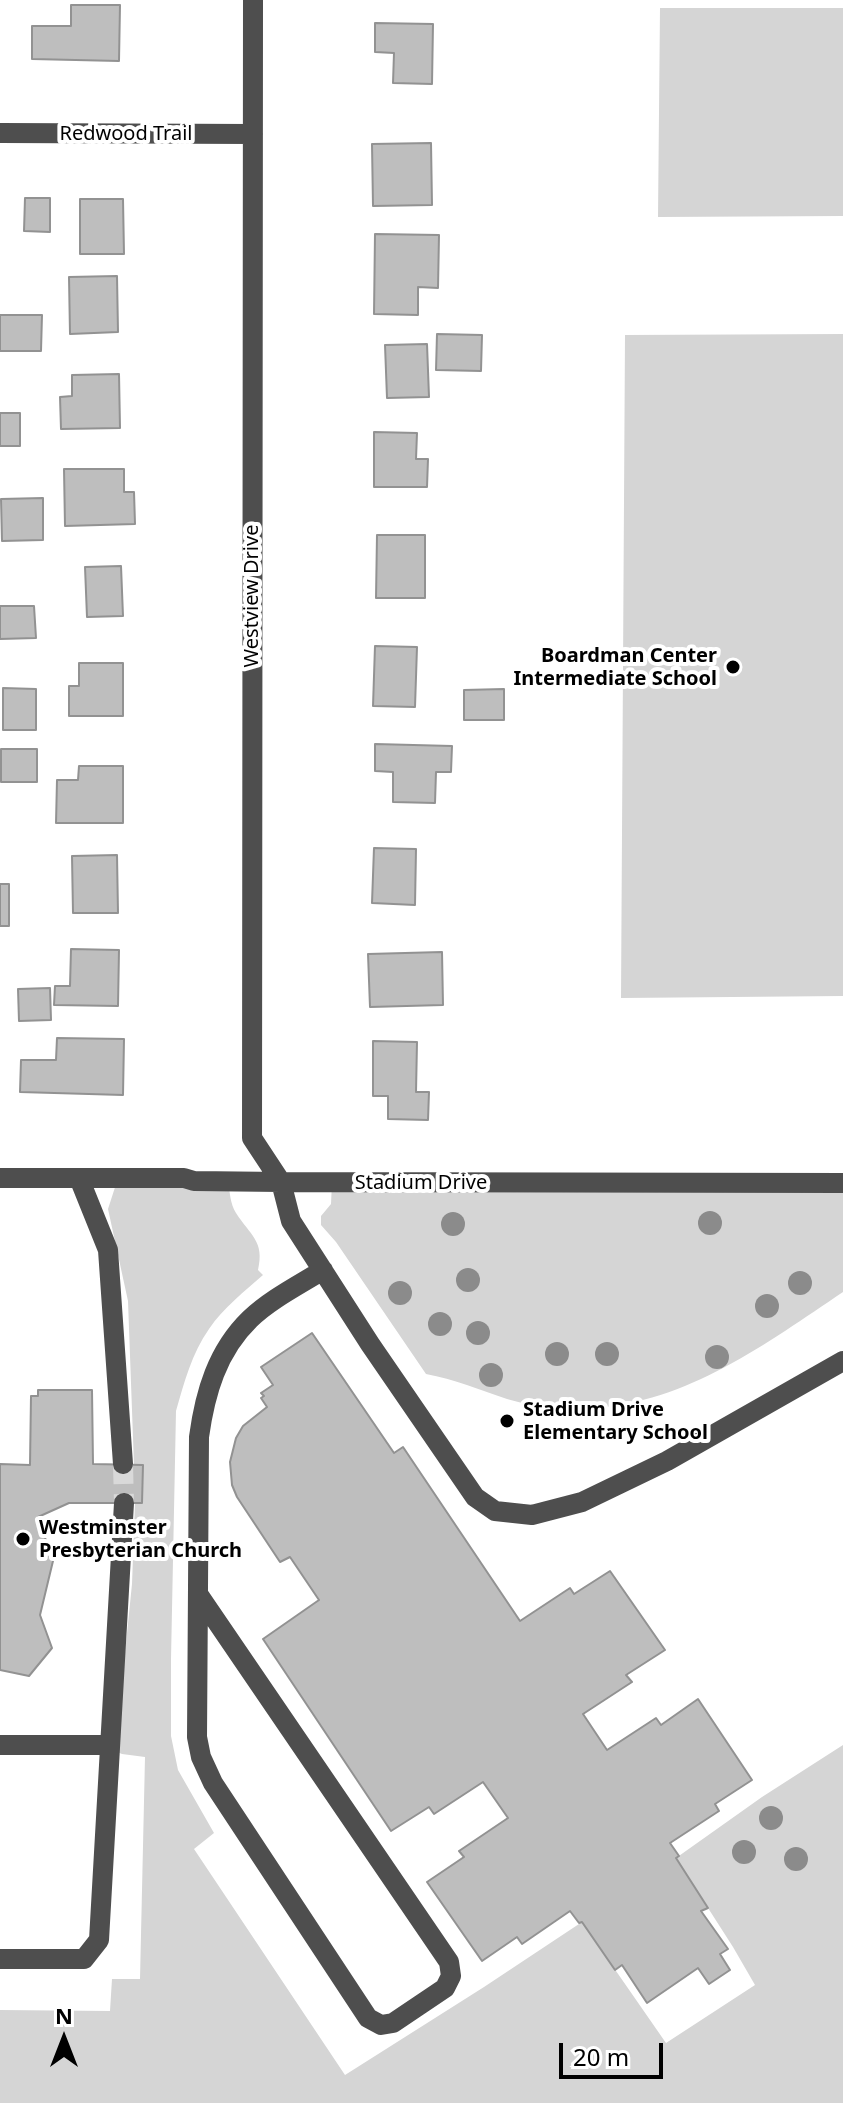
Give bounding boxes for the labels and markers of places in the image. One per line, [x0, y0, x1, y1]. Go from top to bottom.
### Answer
place label: Boardman Center Intermediate School [514, 644, 717, 691]
marker: Boardman Center Intermediate School [724, 658, 742, 676]
place label: Stadium Drive Elementary School [523, 1398, 708, 1445]
marker: Stadium Drive Elementary School [498, 1412, 516, 1430]
place label: Westminster Presbyterian Church [39, 1516, 242, 1563]
marker: Westminster Presbyterian Church [14, 1530, 32, 1548]

